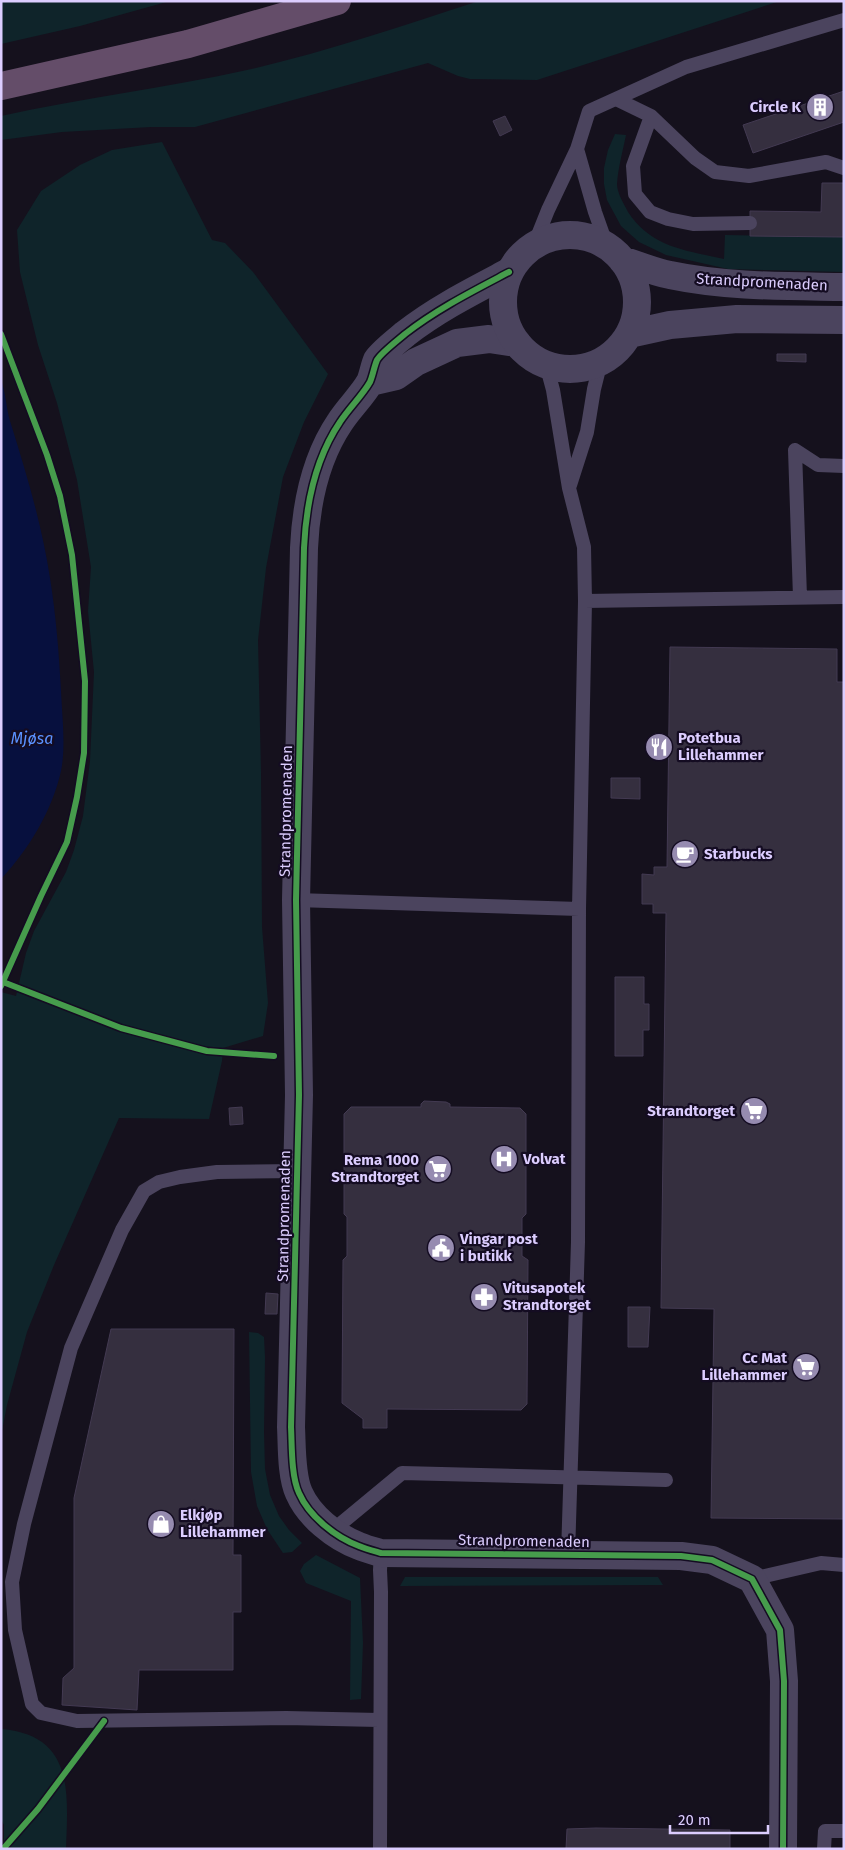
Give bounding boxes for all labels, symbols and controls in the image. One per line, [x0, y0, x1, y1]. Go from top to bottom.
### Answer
building icon: Circle K [805, 92, 835, 122]
place label: Circle K [750, 98, 801, 116]
street label: Strandpromenaden [696, 270, 828, 294]
water label: Mjøsa [11, 729, 53, 748]
place label: Potetbua Lillehammer [678, 729, 765, 764]
restaurant icon: Potetbua Lillehammer [644, 732, 674, 762]
street label: Strandpromenaden [276, 745, 296, 877]
cafe icon: Starbucks [670, 839, 700, 869]
place label: Starbucks [704, 845, 773, 863]
supermarket icon: Strandtorget [739, 1096, 769, 1126]
place label: Strandtorget [647, 1102, 735, 1120]
hospital icon: Volvat [489, 1144, 519, 1174]
street label: Strandpromenaden [274, 1150, 294, 1282]
place label: Volvat [522, 1150, 566, 1168]
place label: Rema 1000 Strandtorget [331, 1151, 419, 1186]
supermarket icon: Rema 1000 Strandtorget [423, 1154, 453, 1184]
place label: Vingar post i butikk [459, 1230, 538, 1265]
public building icon: Vingar post i butikk [426, 1233, 456, 1263]
place label: Vitusapotek Strandtorget [502, 1279, 591, 1314]
pharmacy icon: Vitusapotek Strandtorget [469, 1282, 499, 1312]
place label: Cc Mat Lillehammer [701, 1349, 788, 1384]
supermarket icon: Cc Mat Lillehammer [791, 1352, 821, 1382]
place label: Elkjøp Lillehammer [180, 1506, 267, 1541]
shop icon: Elkjøp Lillehammer [146, 1509, 176, 1539]
street label: Strandpromenaden [458, 1531, 590, 1551]
scale bar [670, 1802, 768, 1834]
text: 20 m [678, 1811, 711, 1829]

